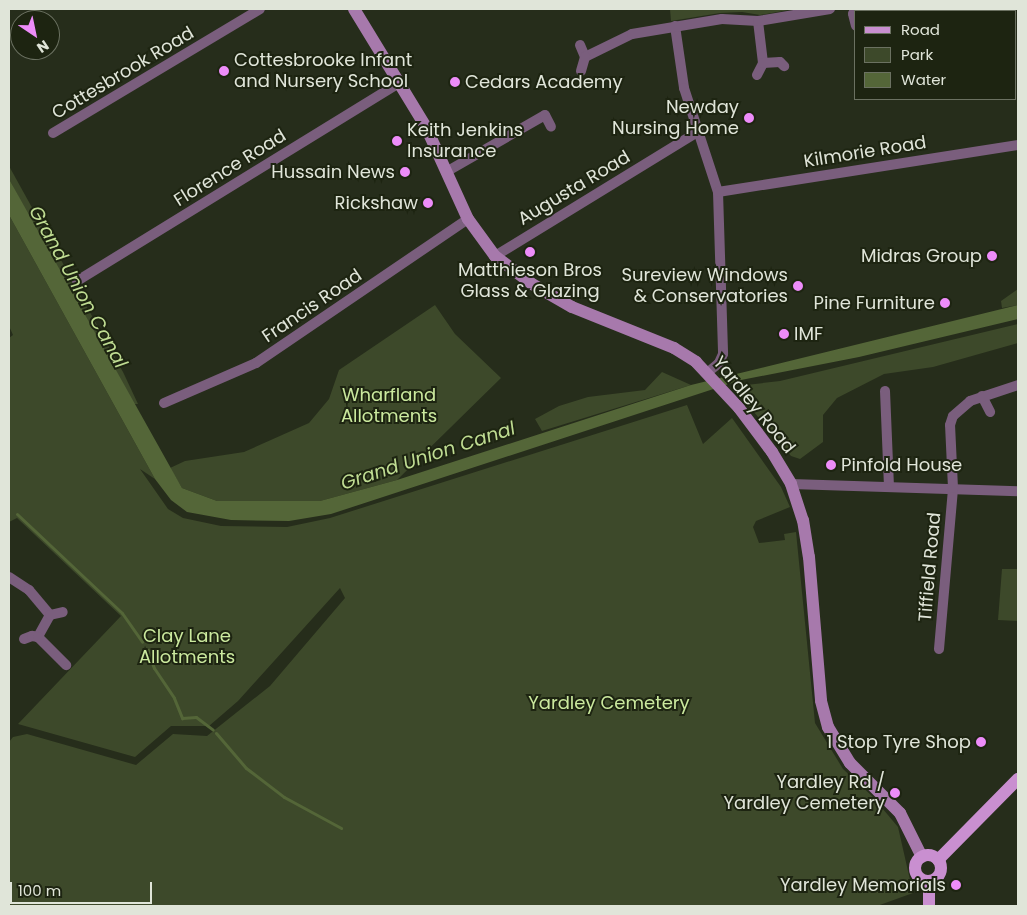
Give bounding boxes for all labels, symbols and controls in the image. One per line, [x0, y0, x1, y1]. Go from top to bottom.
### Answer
north arrow [10, 10, 60, 60]
legend [854, 10, 1017, 100]
text: Road [901, 19, 940, 40]
street label: Cottesbrook Road [48, 22, 198, 124]
text: N [33, 35, 53, 58]
text: Park [901, 44, 933, 65]
place label: Cottesbrooke Infant and Nursery School [234, 50, 412, 92]
marker: Cottesbrooke Infant and Nursery School [218, 65, 230, 77]
text: Water [901, 69, 946, 90]
place label: Cedars Academy [465, 71, 623, 93]
marker: Cedars Academy [449, 76, 461, 88]
place label: Newday Nursing Home [612, 97, 739, 140]
marker: Newday Nursing Home [743, 112, 755, 124]
place label: Keith Jenkins Insurance [407, 120, 523, 162]
street label: Florence Road [170, 125, 290, 211]
street label: Kilmorie Road [802, 132, 928, 172]
marker: Keith Jenkins Insurance [391, 135, 403, 147]
street label: Augusta Road [514, 146, 634, 230]
place label: Hussain News [271, 161, 395, 183]
marker: Hussain News [399, 166, 411, 178]
place label: Rickshaw [335, 192, 418, 214]
marker: Rickshaw [422, 197, 434, 209]
water label: Grand Union Canal [24, 202, 132, 372]
place label: Midras Group [861, 245, 982, 267]
marker: Matthieson Bros Glass & Glazing [524, 246, 536, 258]
marker: Midras Group [986, 250, 998, 262]
place label: Matthieson Bros Glass & Glazing [458, 260, 602, 302]
street label: Francis Road [258, 265, 366, 347]
place label: Sureview Windows & Conservatories [621, 265, 788, 308]
marker: Sureview Windows & Conservatories [792, 280, 804, 292]
place label: Pine Furniture [813, 292, 935, 314]
marker: Pine Furniture [939, 297, 951, 309]
place label: IMF [794, 323, 823, 345]
marker: IMF [778, 328, 790, 340]
street label: Yardley Road [708, 352, 800, 458]
park label: Wharfland Allotments [341, 385, 437, 428]
water label: Grand Union Canal [338, 417, 518, 495]
place label: Pinfold House [841, 454, 962, 476]
marker: Pinfold House [825, 459, 837, 471]
street label: Tiffield Road [914, 511, 946, 623]
park label: Clay Lane Allotments [139, 626, 235, 669]
park label: Yardley Cemetery [528, 692, 690, 714]
place label: 1 Stop Tyre Shop [826, 731, 971, 753]
marker: 1 Stop Tyre Shop [975, 736, 987, 748]
place label: Yardley Rd / Yardley Cemetery [724, 772, 885, 814]
marker: Yardley Rd / Yardley Cemetery [889, 787, 901, 799]
scale bar [12, 872, 155, 904]
place label: Yardley Memorials [780, 874, 946, 896]
marker: Yardley Memorials [950, 879, 962, 891]
text: 100 m [18, 880, 61, 901]

